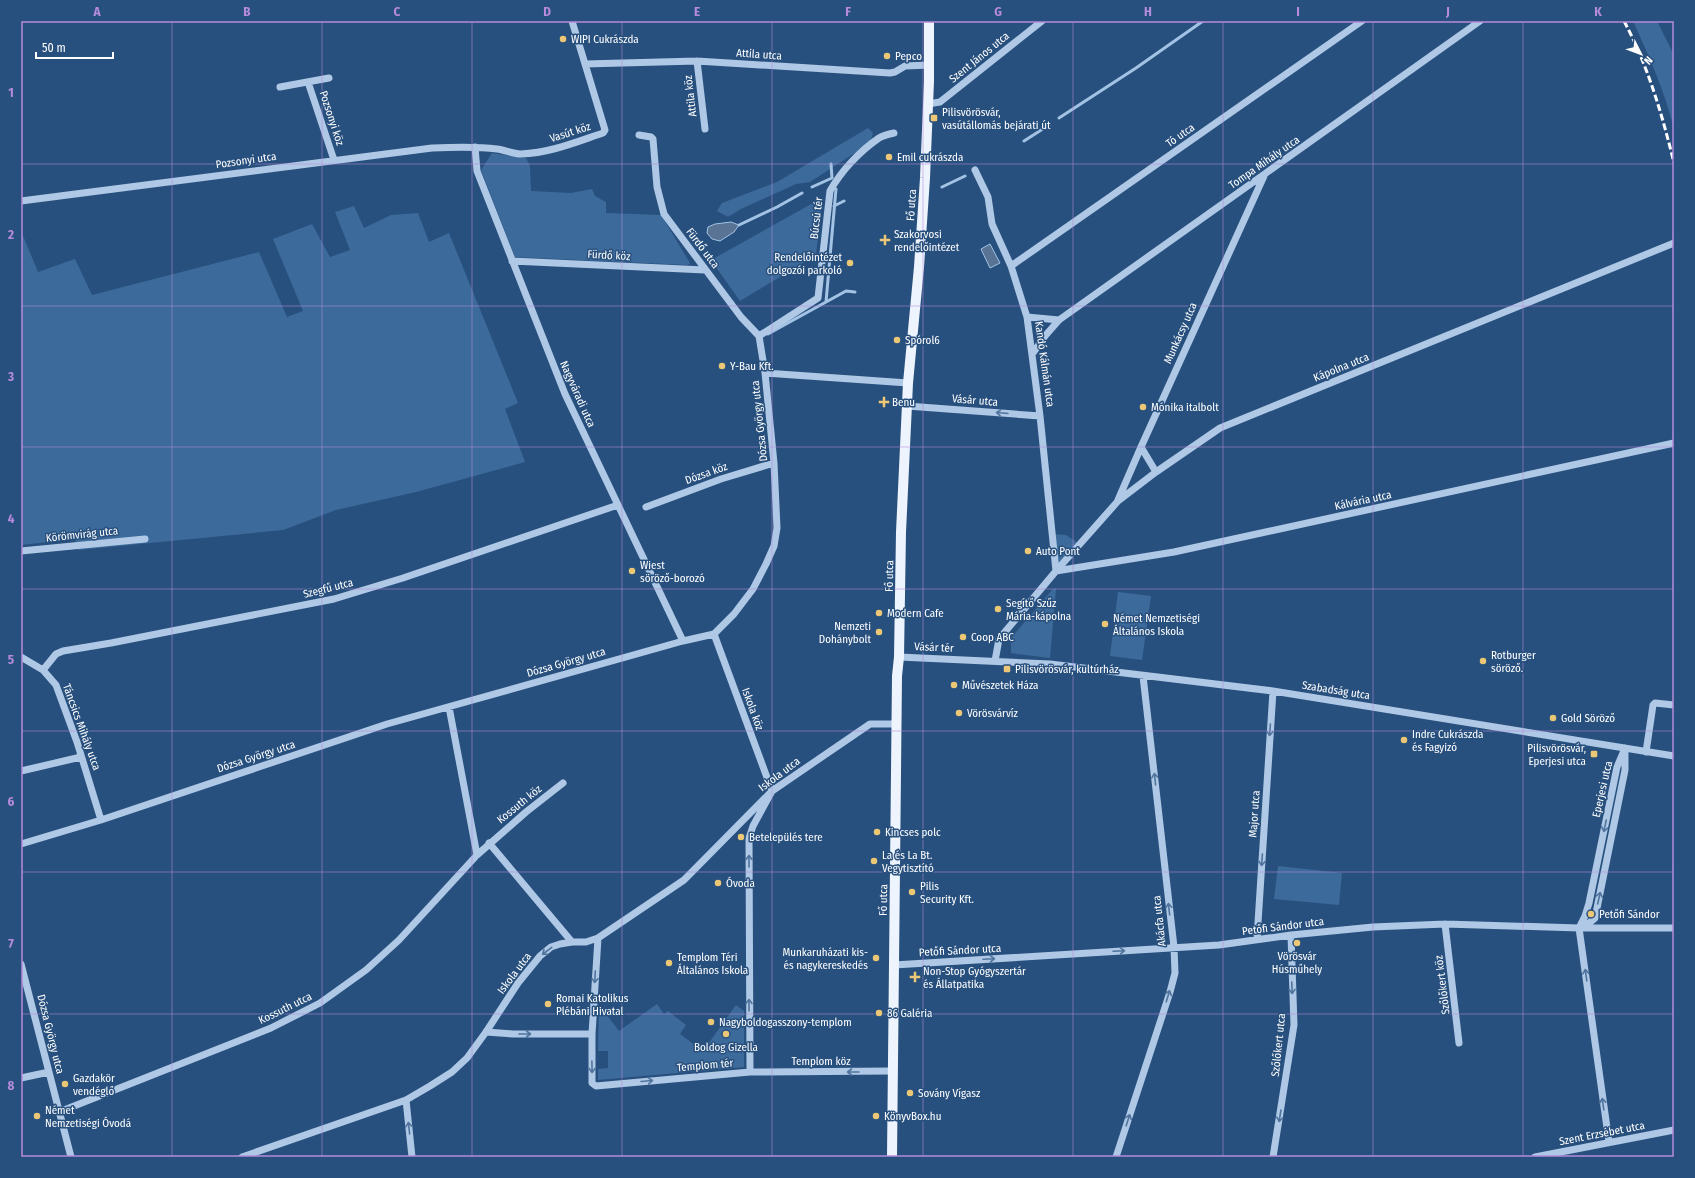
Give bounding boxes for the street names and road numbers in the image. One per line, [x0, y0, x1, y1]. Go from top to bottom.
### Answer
street label: Szent János utca [947, 29, 1012, 86]
street label: Attila utca [736, 46, 782, 63]
street label: Attila köz [681, 74, 699, 117]
street label: Pozsonyi köz [317, 89, 347, 148]
street label: Vasút köz [548, 120, 593, 145]
street label: Tó utca [1163, 121, 1197, 150]
street label: Tompa Mihály utca [1226, 133, 1302, 192]
street label: Pozsonyi utca [215, 150, 277, 171]
street label: Fő utca [904, 189, 919, 221]
street label: Búcsú tér [807, 196, 826, 240]
street label: Fürdő utca [683, 226, 722, 271]
street label: Fürdő köz [587, 248, 631, 263]
street label: Munkácsy utca [1161, 301, 1200, 366]
street label: Kandó Kálmán utca [1032, 320, 1057, 408]
street label: Kápolna utca [1312, 350, 1371, 384]
street label: Nagyváradi utca [557, 359, 598, 429]
street label: Dózsa György utca [749, 380, 770, 462]
street label: Vásár utca [951, 392, 998, 409]
street label: Dózsa köz [683, 460, 730, 487]
street label: Kálvária utca [1334, 488, 1393, 513]
street label: Körömvirág utca [45, 524, 119, 545]
street label: Fő utca [883, 560, 896, 592]
street label: Szegfű utca [302, 576, 354, 601]
street label: Vásár tér [914, 640, 954, 655]
street label: Dózsa György utca [525, 645, 607, 680]
street label: Szabadság utca [1301, 679, 1371, 702]
street label: Táncsics Mihály utca [60, 682, 103, 772]
street label: Iskola köz [739, 686, 766, 733]
street label: Dózsa György utca [215, 738, 297, 775]
street label: Iskola utca [756, 755, 803, 794]
street label: Eperjesi utca [1590, 760, 1615, 819]
street label: Kossuth köz [494, 782, 545, 826]
street label: Major utca [1246, 790, 1263, 838]
street label: Fő utca [877, 884, 890, 916]
street label: Akácfa utca [1150, 895, 1169, 947]
street label: Petőfi Sándor utca [1241, 915, 1325, 938]
street label: Petőfi Sándor utca [919, 942, 1001, 959]
street label: Iskola utca [495, 950, 534, 997]
street label: Szőlőkert köz [1432, 954, 1453, 1015]
street label: Kossuth utca [256, 990, 314, 1027]
street label: Dózsa György utca [34, 993, 67, 1075]
street label: Szőlőkert utca [1269, 1013, 1288, 1077]
street label: Templom köz [792, 1055, 851, 1068]
street label: Templom tér [676, 1057, 734, 1074]
street label: Szent Erzsébet utca [1558, 1119, 1646, 1148]

